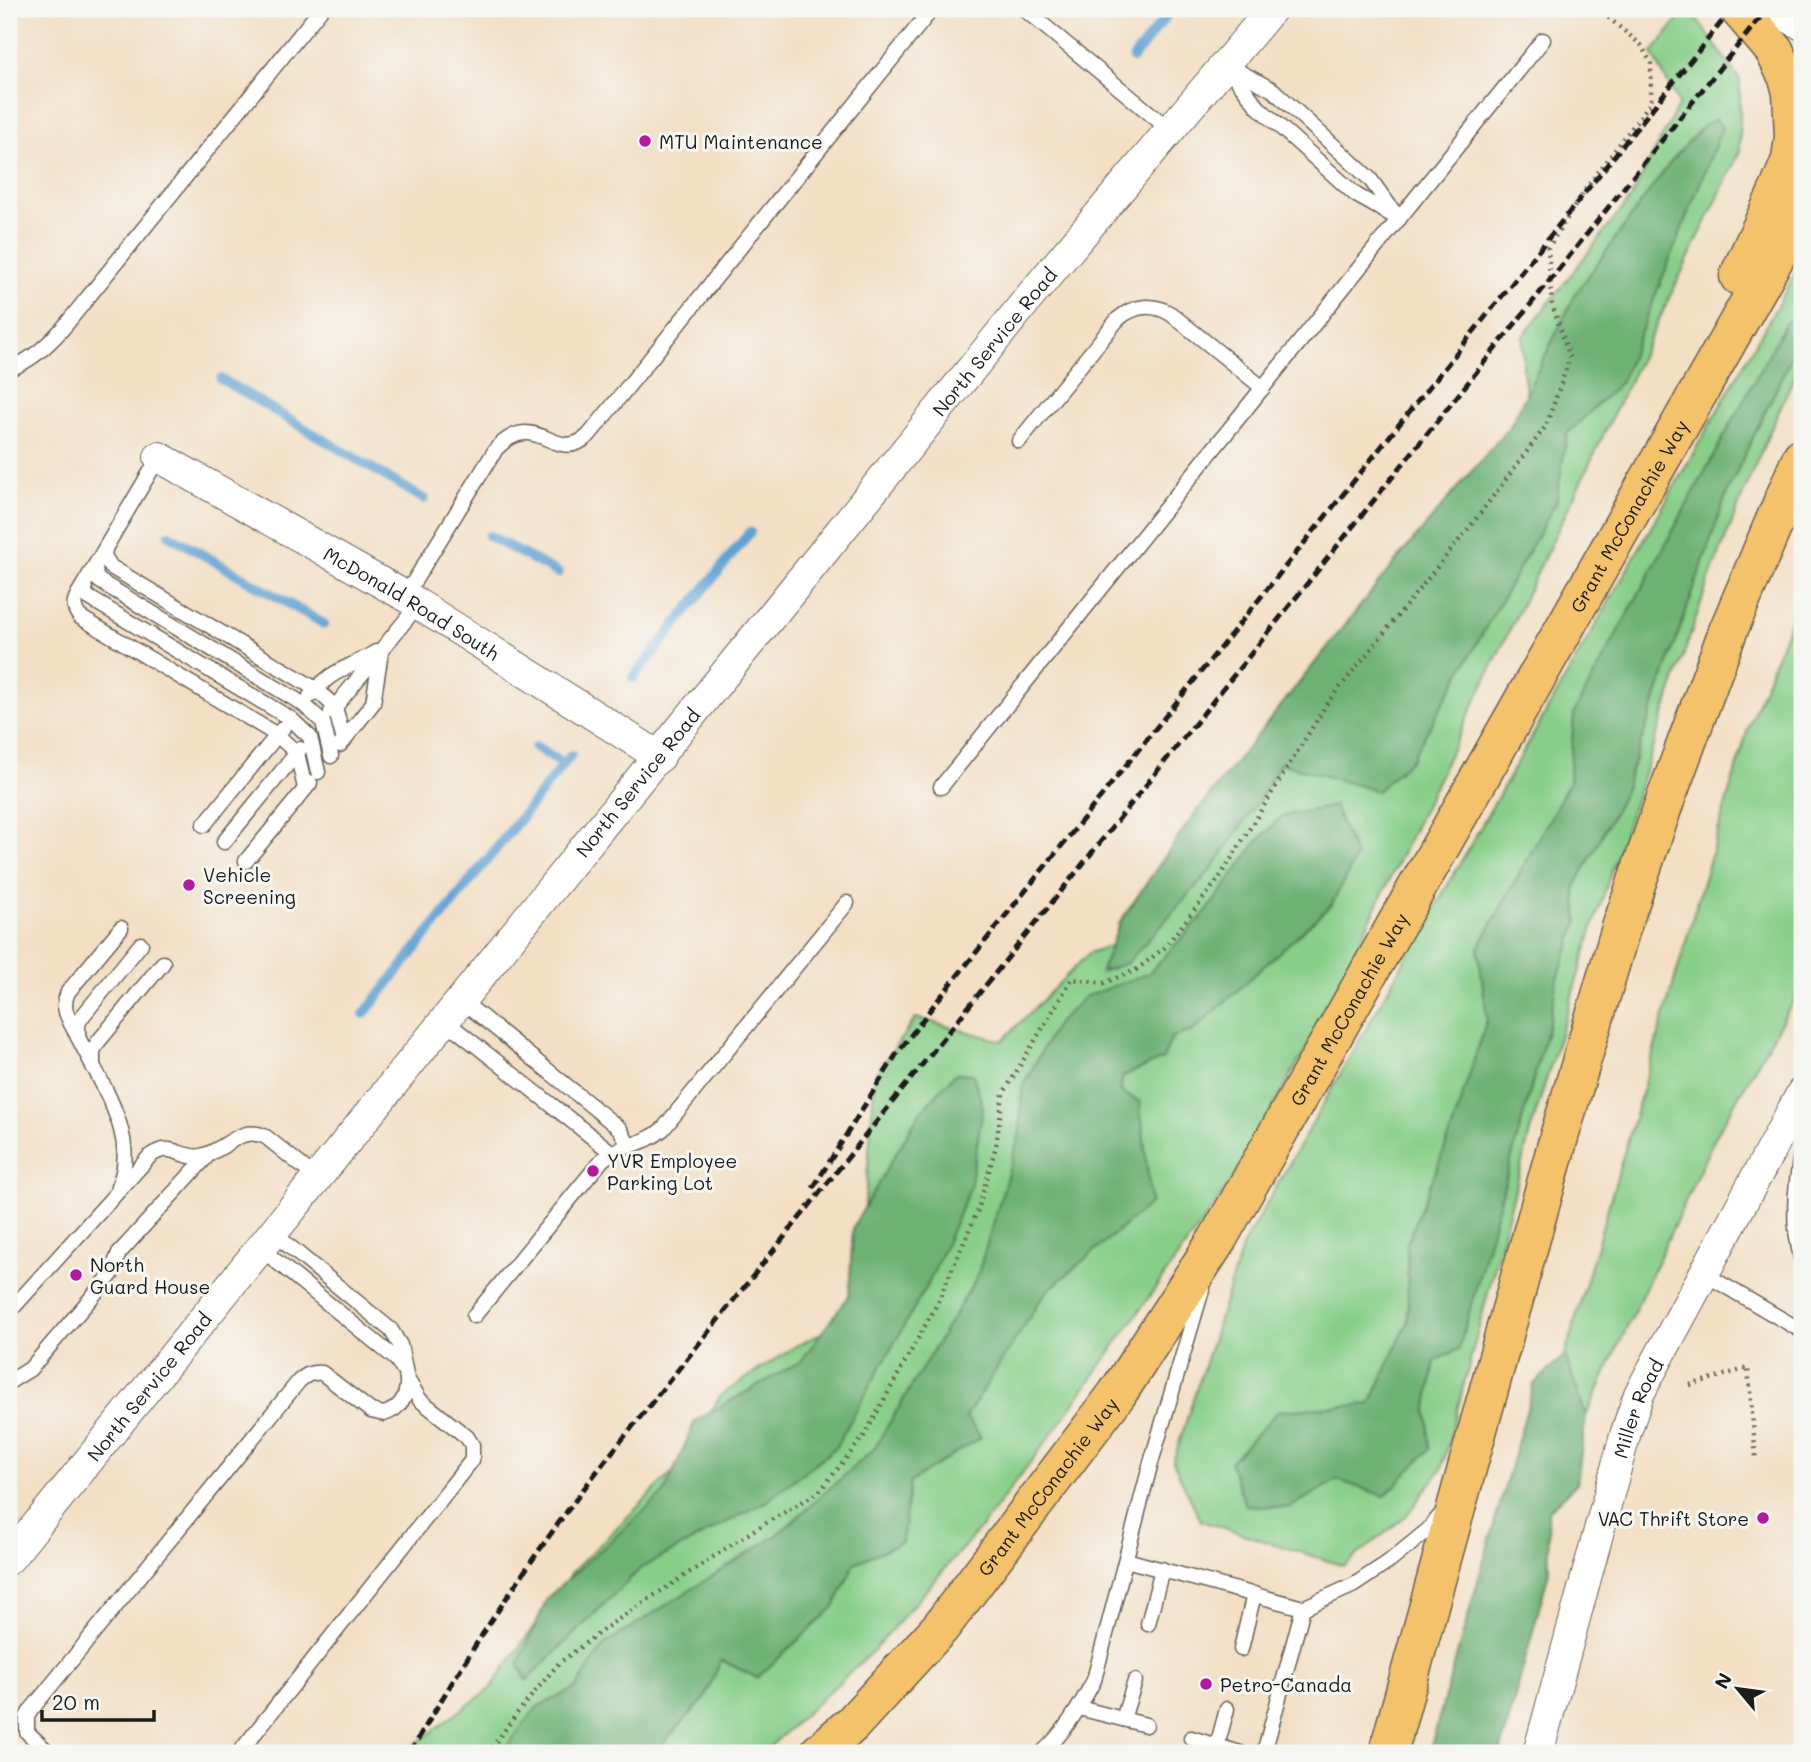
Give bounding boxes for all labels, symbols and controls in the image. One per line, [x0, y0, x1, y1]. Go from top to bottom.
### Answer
place label: MTU Maintenance [659, 129, 823, 154]
marker: MTU Maintenance [637, 133, 653, 149]
street label: North Service Road [926, 262, 1062, 421]
street label: Grant McConachie Way [1564, 415, 1693, 617]
street label: McDonald Road South [320, 540, 505, 665]
street label: North Service Road [569, 703, 705, 862]
place label: Vehicle Screening [203, 862, 296, 909]
marker: Vehicle Screening [181, 877, 197, 893]
street label: Grant McConachie Way [1284, 908, 1413, 1110]
place label: YVR Employee Parking Lot [607, 1148, 737, 1195]
marker: YVR Employee Parking Lot [585, 1163, 601, 1179]
place label: North Guard House [90, 1252, 210, 1299]
marker: North Guard House [68, 1267, 84, 1283]
street label: North Service Road [81, 1307, 216, 1466]
street label: Miller Road [1607, 1354, 1668, 1461]
street label: Grant McConachie Way [972, 1392, 1123, 1581]
place label: VAC Thrift Store [1598, 1506, 1749, 1531]
marker: VAC Thrift Store [1755, 1510, 1771, 1526]
north arrow [1702, 1654, 1772, 1724]
text: N [1708, 1668, 1737, 1693]
place label: Petro-Canada [1220, 1672, 1352, 1697]
marker: Petro-Canada [1198, 1676, 1214, 1692]
scale bar [42, 1678, 154, 1722]
text: 20 m [52, 1688, 100, 1715]

